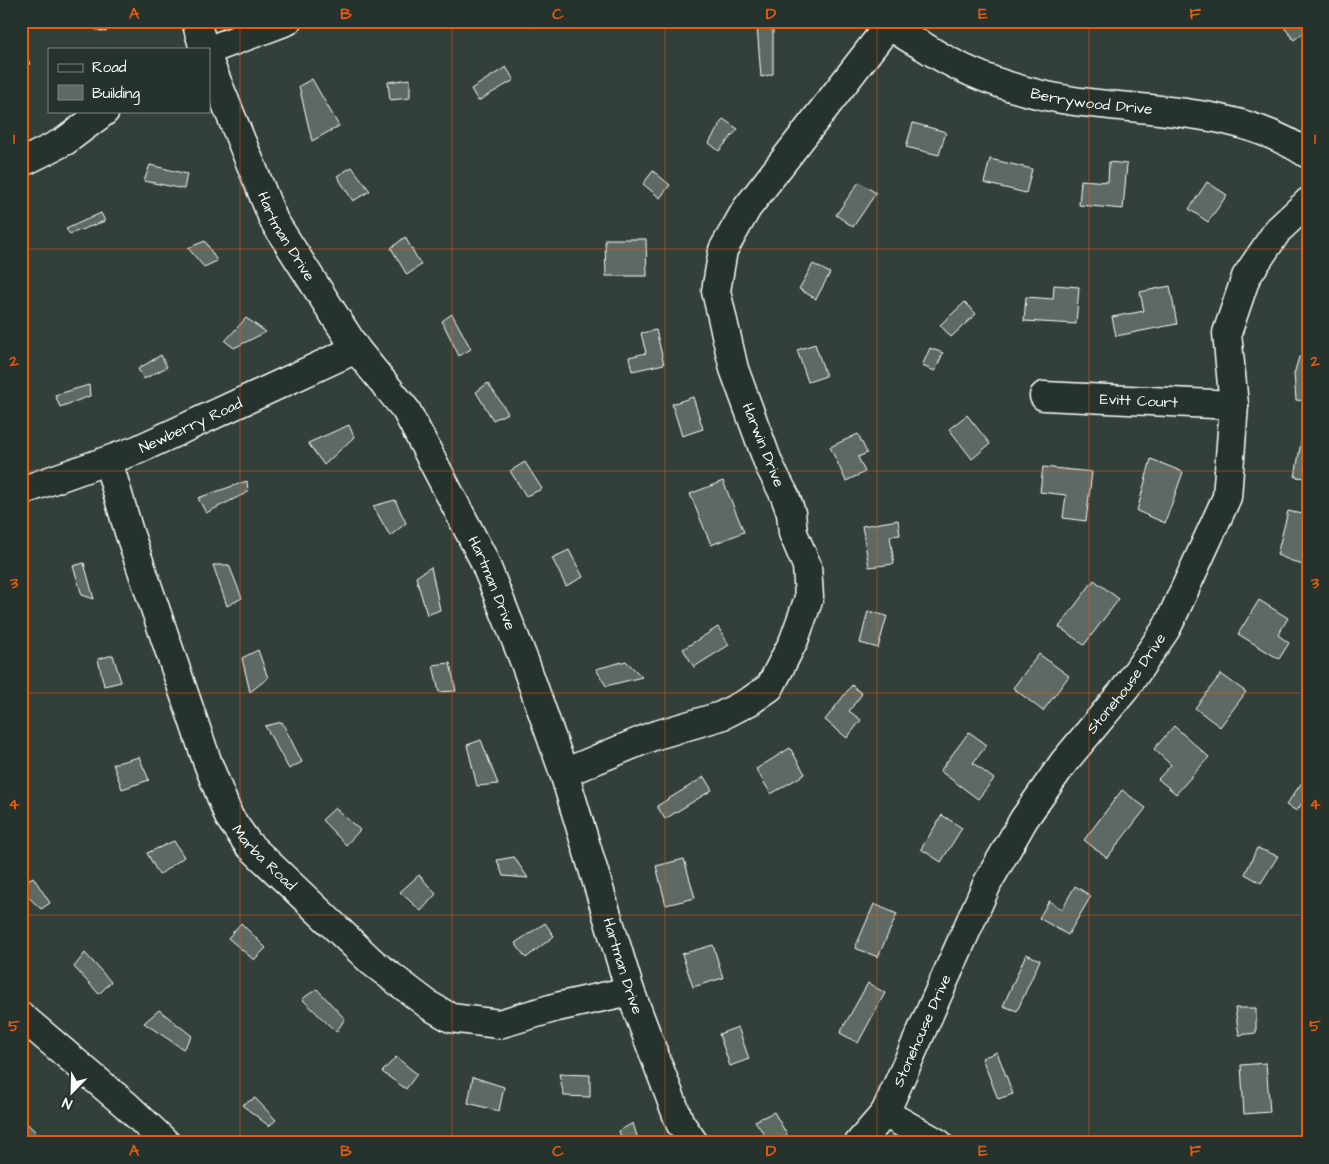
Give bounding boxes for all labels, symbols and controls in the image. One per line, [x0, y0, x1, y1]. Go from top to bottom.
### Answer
text: A [129, 3, 140, 25]
text: B [340, 3, 352, 25]
text: C [552, 3, 564, 25]
text: D [766, 3, 777, 25]
text: E [978, 3, 988, 25]
text: F [1189, 3, 1201, 25]
legend [48, 48, 210, 112]
text: Road [92, 57, 127, 78]
street label: Berrywood Drive [1029, 82, 1153, 120]
text: Building [92, 83, 140, 105]
text: 1 [13, 128, 16, 150]
text: 1 [1314, 128, 1317, 150]
street label: Hartman Drive [253, 188, 320, 285]
text: 2 [8, 350, 19, 372]
text: 2 [1309, 350, 1320, 372]
street label: Evitt Court [1099, 388, 1178, 413]
street label: Newberry Road [136, 392, 246, 458]
street label: Harwin Drive [737, 400, 789, 490]
street label: Hartman Drive [463, 532, 521, 633]
text: 3 [9, 572, 19, 594]
text: 3 [1310, 572, 1320, 594]
street label: Stonehouse Drive [1081, 629, 1171, 738]
text: 4 [9, 793, 20, 815]
text: 4 [1310, 793, 1321, 815]
street label: Marba Road [227, 820, 301, 895]
street label: Hartman Drive [598, 915, 648, 1017]
street label: Stonehouse Drive [888, 971, 956, 1090]
text: 5 [8, 1015, 20, 1037]
text: 5 [1309, 1015, 1321, 1037]
north arrow [48, 1066, 98, 1116]
text: N [59, 1092, 75, 1114]
text: A [129, 1140, 140, 1162]
text: B [340, 1140, 352, 1162]
text: C [552, 1140, 564, 1162]
text: D [766, 1140, 777, 1162]
text: E [978, 1140, 988, 1162]
text: F [1189, 1140, 1201, 1162]

